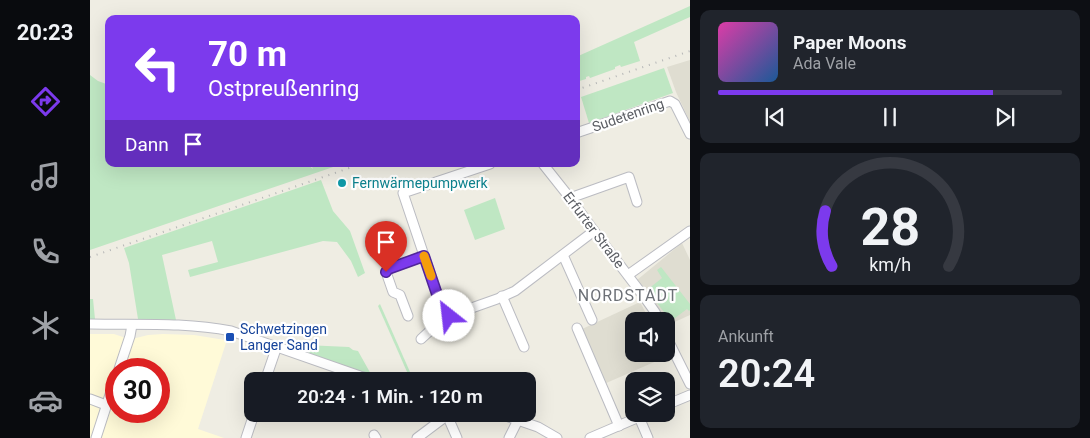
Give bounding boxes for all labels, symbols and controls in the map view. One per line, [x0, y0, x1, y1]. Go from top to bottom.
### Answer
text: 20:23 [17, 20, 73, 45]
text: Paper Moons [793, 31, 906, 54]
text: 70 m [208, 34, 287, 75]
icon: left [125, 35, 190, 100]
text: Ada Vale [793, 54, 856, 73]
text: Ostpreußenring [208, 76, 359, 101]
icon: directions [28, 84, 63, 119]
street label: Sudetenring [590, 95, 666, 135]
icon: previous [761, 103, 789, 131]
icon: pause [876, 103, 904, 131]
icon: next [991, 103, 1019, 131]
icon: arrive [179, 130, 207, 158]
text: Dann [125, 133, 169, 156]
icon: music [28, 159, 63, 194]
place label: Fernwärmepumpwerk [352, 175, 488, 191]
marker: Fernwärmepumpwerk [336, 177, 348, 189]
street label: Erfurter Straße [560, 189, 628, 271]
text: 28 [860, 197, 920, 258]
pin [365, 221, 407, 272]
icon: arrive [372, 228, 400, 256]
icon: phone [28, 234, 63, 269]
text: km/h [869, 254, 911, 275]
district label: NORDSTADT [578, 286, 678, 305]
position arrow [422, 289, 474, 341]
icon: climate [28, 308, 63, 343]
map controls [625, 312, 675, 422]
button: sound [625, 312, 675, 362]
place label: Schwetzingen Langer Sand [240, 321, 327, 353]
text: Ankunft [718, 327, 774, 346]
marker: Schwetzingen Langer Sand [224, 331, 236, 343]
text: 20:24 [718, 352, 815, 396]
speed limit sign: 30 [105, 358, 170, 423]
button: layers [625, 372, 675, 422]
icon: car [28, 383, 63, 418]
text: 20:24 · 1 Min. · 120 m [297, 385, 483, 408]

